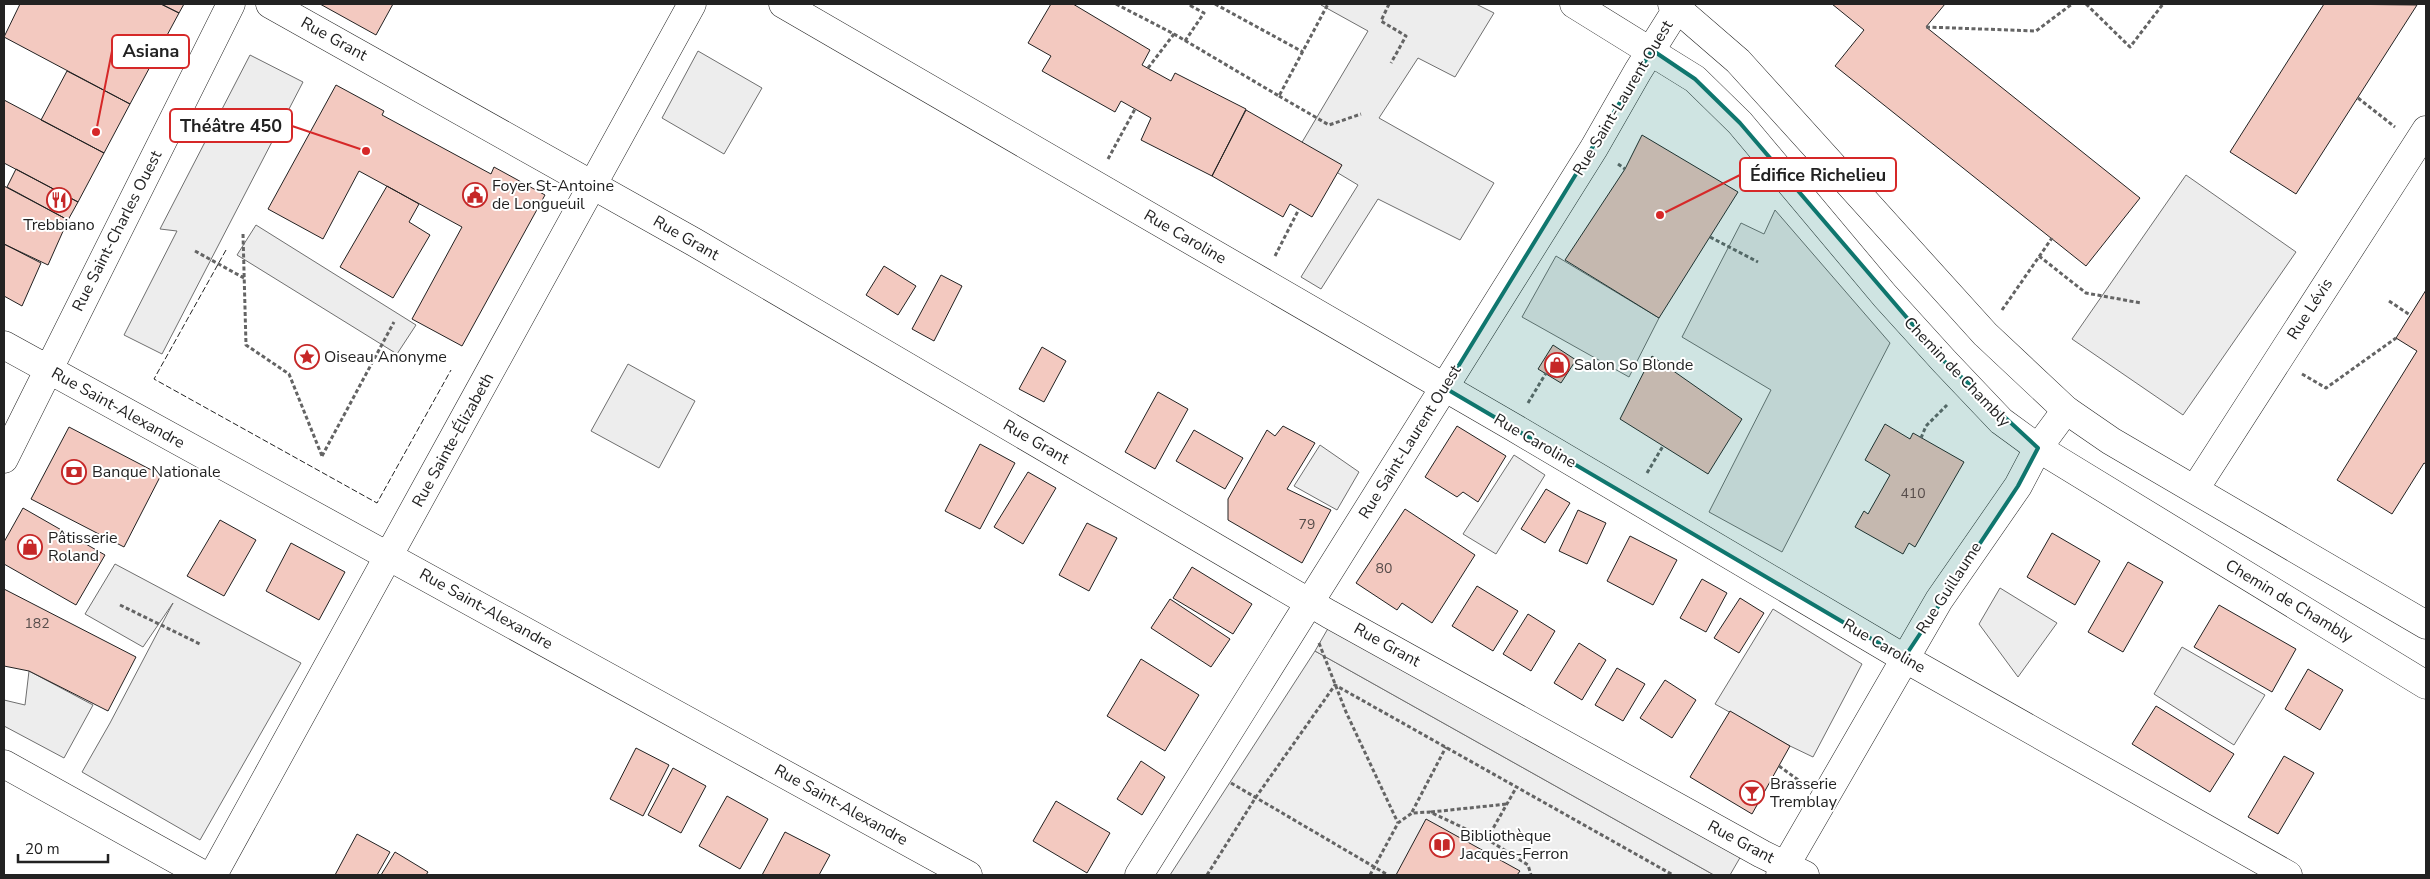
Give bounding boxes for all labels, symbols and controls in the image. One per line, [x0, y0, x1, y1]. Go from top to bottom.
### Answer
street label: Rue Grant [297, 12, 371, 66]
street label: Rue Saint-Laurent Ouest [1568, 16, 1678, 180]
callout: Asiana [112, 35, 189, 68]
text: Asiana [123, 39, 179, 63]
callout: Théâtre 450 [170, 109, 292, 142]
text: Théâtre 450 [180, 114, 282, 138]
street label: Rue Saint-Charles Ouest [67, 147, 167, 315]
callout: Édifice Richelieu [1740, 158, 1896, 191]
text: Édifice Richelieu [1750, 163, 1886, 187]
place label: Foyer St-Antoine de Longueuil [492, 175, 614, 215]
public building icon: Foyer St-Antoine de Longueuil [462, 182, 488, 208]
restaurant icon: Trebbiano [46, 187, 72, 213]
street label: Rue Caroline [1140, 205, 1230, 269]
street label: Rue Grant [649, 210, 723, 266]
place label: Trebbiano [23, 214, 95, 236]
street label: Rue Lévis [2282, 274, 2338, 344]
street label: Chemin de Chambly [1899, 312, 2016, 432]
place icon: Oiseau Anonyme [294, 344, 320, 370]
place label: Oiseau Anonyme [324, 346, 447, 368]
shop icon: Salon So Blonde [1544, 352, 1570, 378]
place label: Salon So Blonde [1574, 354, 1693, 376]
street label: Rue Saint-Laurent Ouest [1354, 360, 1467, 523]
street label: Rue Saint-Alexandre [47, 362, 189, 454]
street label: Rue Sainte-Élizabeth [407, 369, 499, 511]
street label: Rue Caroline [1490, 409, 1580, 473]
street label: Rue Grant [999, 414, 1073, 470]
bank icon: Banque Nationale [61, 459, 87, 485]
place label: Banque Nationale [92, 461, 221, 483]
house number: 410 [1900, 484, 1926, 503]
house number: 79 [1299, 515, 1315, 534]
place label: Pâtisserie Roland [48, 527, 117, 567]
shop icon: Pâtisserie Roland [17, 534, 43, 560]
street label: Rue Guillaume [1911, 538, 1987, 638]
street label: Chemin de Chambly [2221, 554, 2357, 648]
house number: 80 [1376, 559, 1392, 578]
street label: Rue Saint-Alexandre [415, 563, 557, 655]
house number: 182 [24, 614, 50, 633]
street label: Rue Caroline [1839, 614, 1929, 678]
street label: Rue Grant [1350, 618, 1424, 672]
street label: Rue Saint-Alexandre [770, 759, 912, 851]
place label: Brasserie Tremblay [1770, 773, 1838, 813]
bar icon: Brasserie Tremblay [1739, 780, 1765, 806]
street label: Rue Grant [1704, 815, 1779, 869]
place label: Bibliothèque Jacques-Ferron [1459, 825, 1569, 865]
scale bar [18, 832, 108, 864]
library icon: Bibliothèque Jacques-Ferron [1429, 832, 1455, 858]
text: 20 m [25, 839, 60, 859]

